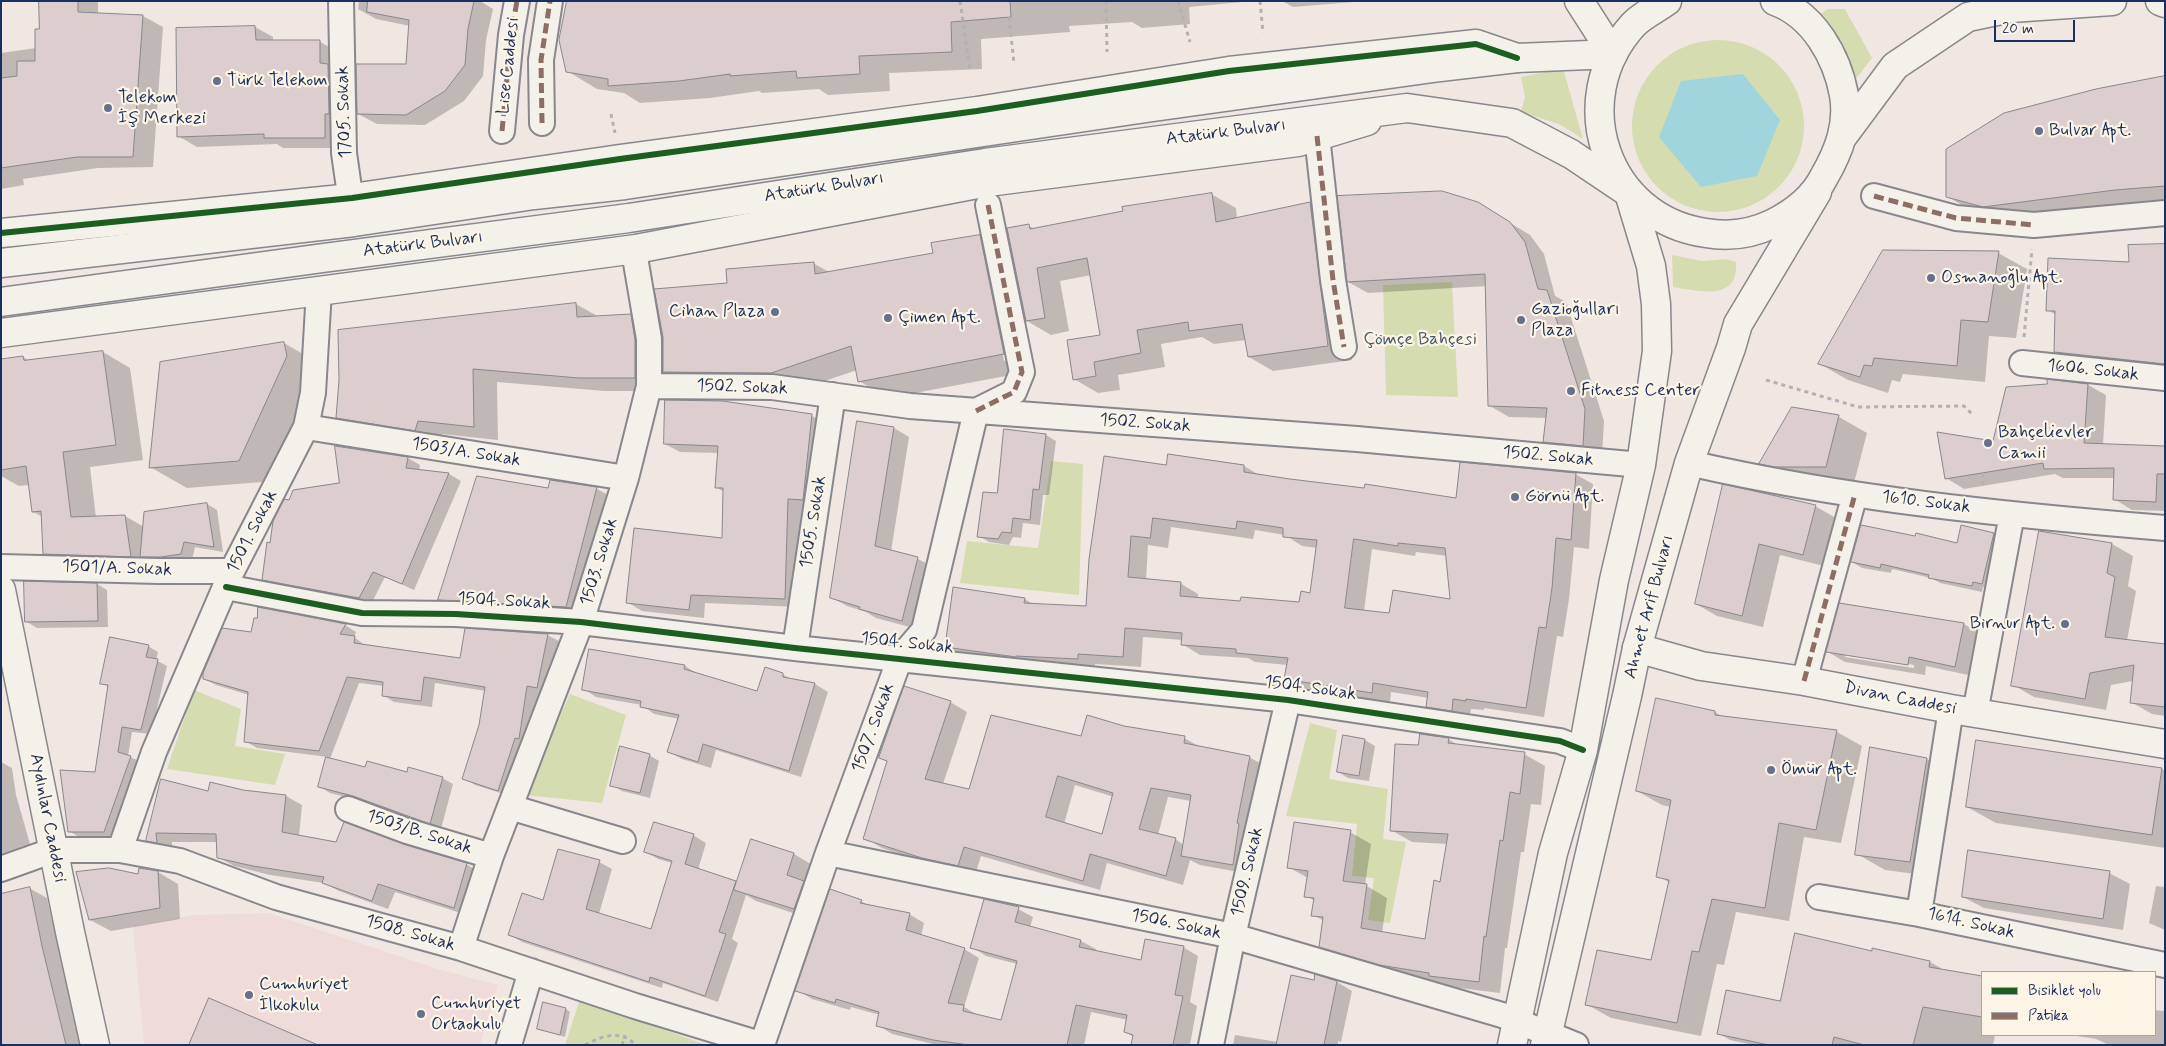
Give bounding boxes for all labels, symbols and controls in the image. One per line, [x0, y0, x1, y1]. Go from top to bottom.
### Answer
scale bar [1996, 10, 2077, 42]
street label: Lise Caddesi [493, 16, 525, 116]
text: 20 m [2002, 19, 2034, 39]
street label: 1705. Sokak [333, 65, 357, 159]
place label: Türk Telekom [227, 70, 328, 92]
marker: Türk Telekom [211, 75, 223, 87]
place label: Telekom İş Merkezi [118, 87, 206, 130]
marker: Telekom İş Merkezi [102, 102, 114, 114]
street label: Atatürk Bulvarı [1165, 115, 1287, 151]
place label: Bulvar Apt. [2049, 120, 2131, 142]
marker: Bulvar Apt. [2033, 125, 2045, 137]
street label: Atatürk Bulvarı [763, 168, 885, 208]
street label: Atatürk Bulvarı [362, 227, 484, 263]
place label: Osmanoğlu Apt. [1941, 267, 2062, 289]
marker: Osmanoğlu Apt. [1925, 272, 1937, 284]
place label: Gazioğulları Plaza [1531, 299, 1620, 342]
place label: Cihan Plaza [669, 301, 765, 323]
marker: Cihan Plaza [769, 306, 781, 318]
place label: Çimen Apt. [898, 307, 981, 329]
marker: Çimen Apt. [882, 312, 894, 324]
marker: Gazioğulları Plaza [1515, 314, 1527, 326]
park label: Çömçe Bahçesi [1363, 329, 1477, 351]
street label: 1606. Sokak [2046, 355, 2140, 387]
street label: 1502. Sokak [696, 376, 788, 400]
place label: Fitness Center [1581, 380, 1700, 402]
marker: Fitness Center [1565, 385, 1577, 397]
street label: 1502. Sokak [1099, 410, 1191, 438]
place label: Bahçelievler Camii [1998, 422, 2093, 464]
street label: 1503/A. Sokak [410, 434, 522, 472]
marker: Bahçelievler Camii [1982, 437, 1994, 449]
street label: 1502. Sokak [1502, 442, 1594, 472]
street label: 1505. Sokak [796, 474, 832, 570]
place label: Görnü Apt. [1525, 486, 1604, 508]
street label: 1501. Sokak [223, 487, 283, 577]
street label: 1610. Sokak [1880, 487, 1972, 519]
marker: Görnü Apt. [1509, 491, 1521, 503]
street label: 1503. Sokak [576, 515, 624, 609]
street label: Ahmet Arif Bulvarı [1620, 533, 1680, 681]
street label: 1501/A. Sokak [62, 556, 172, 582]
street label: 1504. Sokak [457, 589, 551, 615]
place label: Birnur Apt. [1970, 613, 2055, 635]
marker: Birnur Apt. [2059, 618, 2071, 630]
street label: 1504. Sokak [860, 628, 954, 660]
street label: 1504. Sokak [1262, 672, 1358, 706]
street label: Divan Caddesi [1842, 678, 1958, 720]
street label: 1507. Sokak [848, 680, 900, 776]
street label: Aydınlar Caddesi [24, 752, 70, 884]
place label: Ömür Apt. [1781, 759, 1857, 781]
marker: Ömür Apt. [1765, 764, 1777, 776]
street label: 1503/B. Sokak [363, 806, 475, 860]
street label: 1509. Sokak [1227, 825, 1269, 919]
street label: 1614. Sokak [1925, 903, 2017, 945]
street label: 1506. Sokak [1129, 905, 1223, 945]
street label: 1508. Sokak [362, 911, 458, 957]
legend [1981, 971, 2156, 1036]
place label: Cumhuriyet İlkokulu [259, 974, 349, 1016]
text: Bisiklet yolu [2028, 981, 2101, 1001]
marker: Cumhuriyet İlkokulu [243, 989, 255, 1001]
place label: Cumhuriyet Ortaokulu [431, 993, 521, 1036]
text: Patika [2028, 1006, 2069, 1026]
marker: Cumhuriyet Ortaokulu [415, 1008, 427, 1020]

